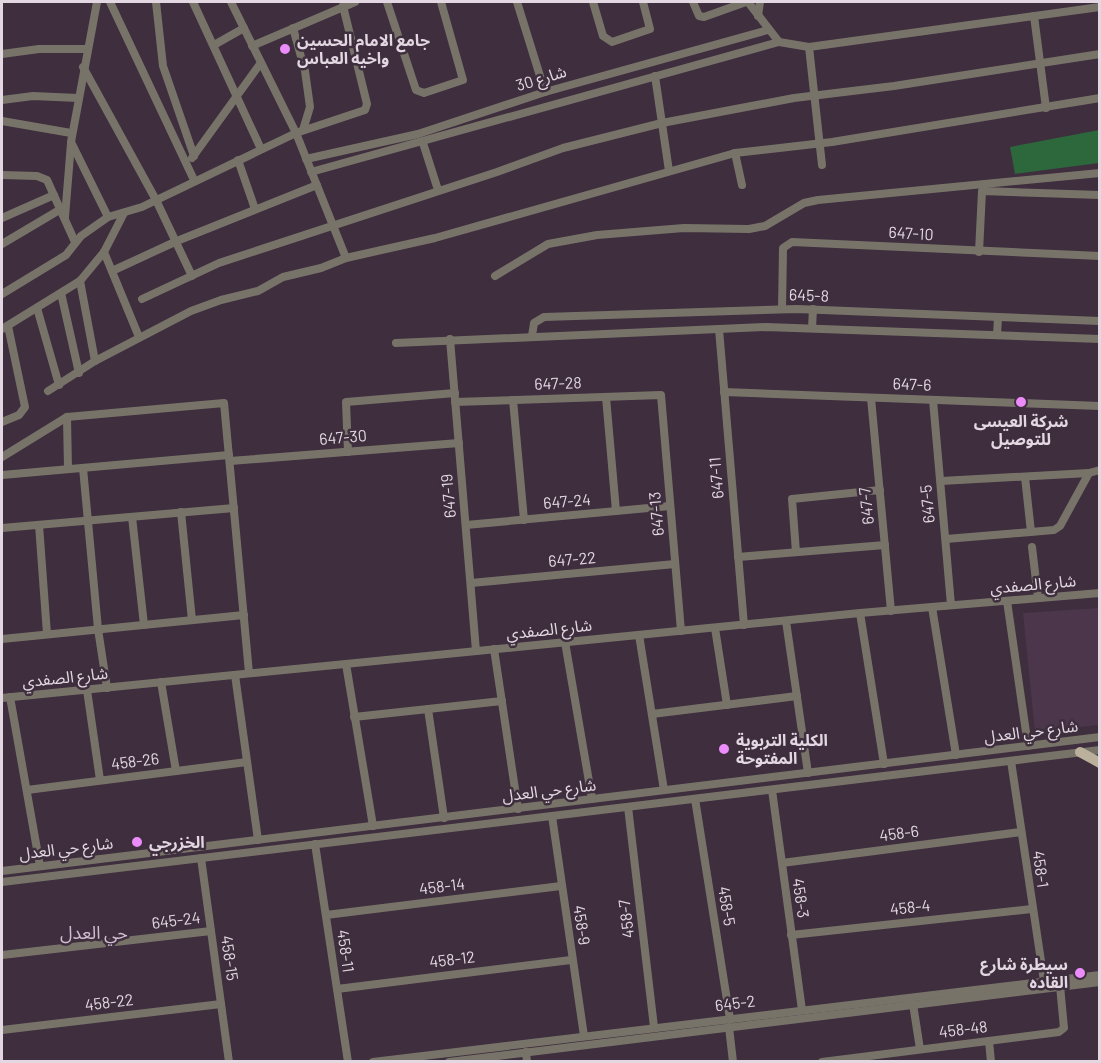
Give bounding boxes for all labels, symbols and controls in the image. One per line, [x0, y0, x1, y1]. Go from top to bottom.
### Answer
place label: جامع الامام الحسين واخيه العباس [297, 30, 430, 68]
marker: جامع الامام الحسين واخيه العباس [278, 42, 292, 56]
street label: شارع 30 [513, 61, 570, 98]
street label: 647-10 [888, 222, 934, 243]
street label: 645-8 [789, 284, 829, 305]
street label: 647-28 [534, 372, 582, 393]
street label: 647-6 [892, 373, 932, 394]
marker: شركة العيسى للتوصيل [1014, 395, 1028, 409]
place label: شركة العيسى للتوصيل [974, 411, 1068, 449]
street label: 647-30 [318, 425, 368, 448]
street label: 647-11 [704, 456, 727, 500]
street label: 647-19 [436, 473, 459, 519]
street label: 647-5 [915, 484, 938, 524]
street label: 647-7 [854, 486, 877, 526]
street label: 647-24 [542, 489, 592, 512]
street label: 647-13 [644, 491, 667, 537]
street label: 647-22 [547, 547, 596, 570]
street label: شارع الصفدي [989, 570, 1077, 601]
street label: شارع الصفدي [505, 615, 593, 646]
street label: شارع الصفدي [21, 663, 109, 694]
street label: شارع حي العدل [983, 715, 1080, 750]
place label: الكلية التربوية المفتوحة [736, 730, 828, 768]
marker: الكلية التربوية المفتوحة [717, 742, 731, 756]
street label: 458-26 [110, 748, 160, 773]
street label: شارع حي العدل [501, 774, 598, 809]
street label: 458-6 [878, 821, 920, 844]
street label: شارع حي العدل [18, 832, 115, 867]
place label: الخزرجي [149, 832, 205, 856]
marker: الخزرجي [130, 835, 144, 849]
street label: 458-1 [1029, 849, 1053, 889]
street label: 458-14 [418, 873, 466, 898]
street label: 458-3 [789, 877, 814, 919]
street label: 458-5 [715, 885, 740, 927]
street label: 458-4 [889, 895, 931, 918]
street label: 458-7 [614, 898, 637, 939]
street label: 458-9 [570, 904, 595, 946]
street label: 645-24 [150, 907, 201, 932]
district label: حي العدل [60, 921, 128, 946]
street label: 458-11 [334, 928, 359, 974]
street label: 458-15 [218, 934, 243, 982]
street label: 458-12 [428, 946, 476, 971]
place label: سيطرة شارع القاده [980, 954, 1068, 991]
marker: سيطرة شارع القاده [1073, 966, 1087, 980]
street label: 458-22 [84, 989, 134, 1014]
street label: 645-2 [714, 991, 756, 1014]
street label: 458-48 [938, 1016, 988, 1041]

